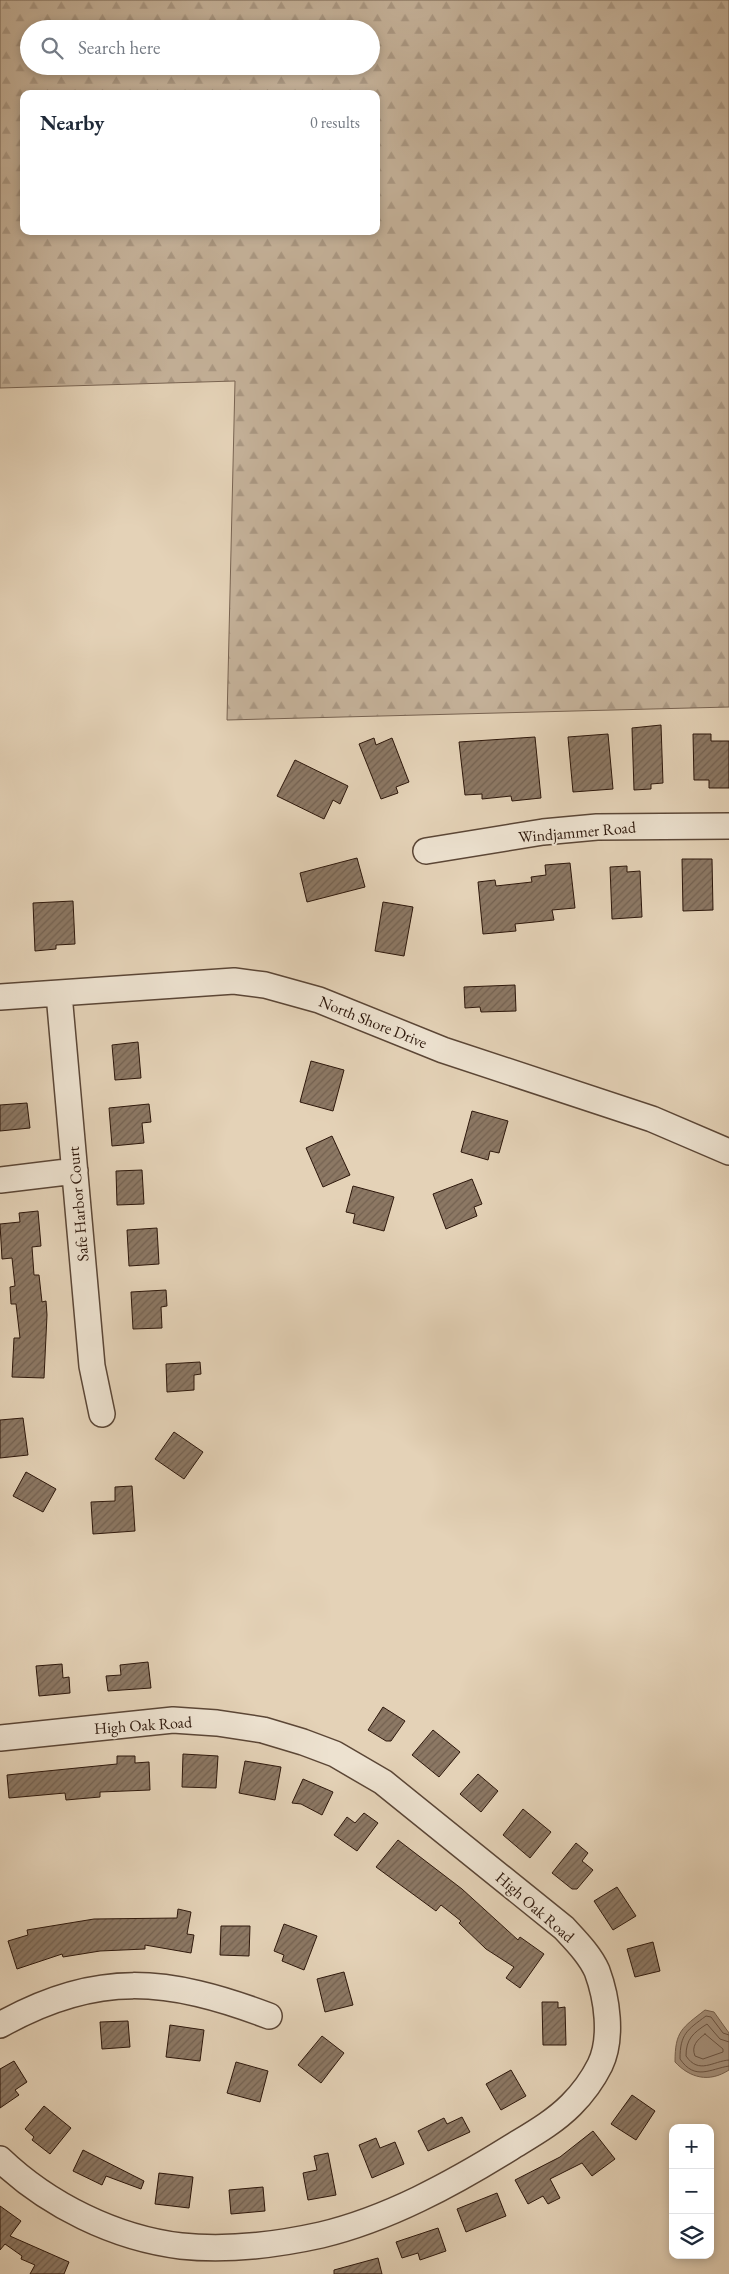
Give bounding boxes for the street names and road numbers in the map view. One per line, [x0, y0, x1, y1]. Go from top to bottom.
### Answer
street label: Windjammer Road [517, 816, 638, 848]
street label: North Shore Drive [316, 991, 430, 1053]
street label: Safe Harbor Court [63, 1146, 93, 1262]
street label: High Oak Road [93, 1711, 194, 1739]
street label: High Oak Road [491, 1867, 580, 1948]

